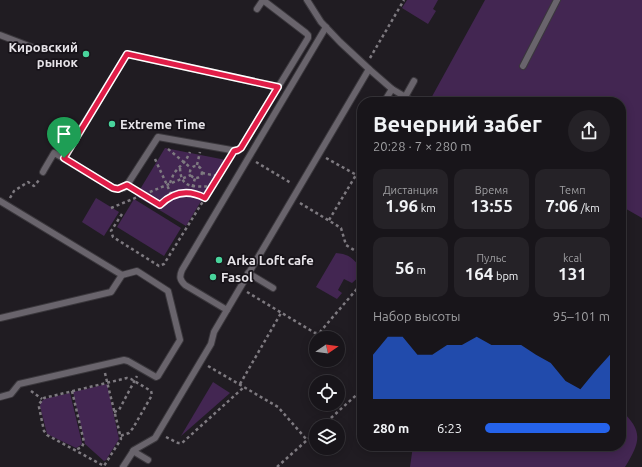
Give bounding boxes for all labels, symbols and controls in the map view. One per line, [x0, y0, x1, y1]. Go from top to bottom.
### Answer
place label: Кировский рынок [8, 40, 79, 69]
marker: Кировский рынок [81, 49, 91, 59]
button: share [568, 110, 610, 152]
text: Вечерний забег [373, 111, 542, 136]
pin [47, 117, 81, 158]
place label: Extreme Time [120, 117, 206, 131]
marker: Extreme Time [107, 119, 117, 129]
icon: arrive [53, 123, 75, 145]
text: 20:28 · 7 × 280 m [373, 139, 472, 153]
text: Дистанция [383, 184, 438, 196]
text: Время [475, 184, 508, 196]
text: Темп [559, 184, 586, 196]
text: 1.96 [385, 196, 418, 215]
text: 13:55 [470, 196, 513, 215]
text: 7:06 [545, 196, 578, 215]
text: km [418, 202, 436, 214]
text: /km [578, 202, 600, 214]
text: Пульс [477, 252, 506, 264]
text: kcal [563, 252, 582, 264]
place label: Arka Loft cafe [227, 253, 314, 267]
marker: Arka Loft cafe [214, 255, 224, 265]
text: 56 [395, 258, 414, 277]
text: m [414, 264, 426, 276]
text: 164 [465, 264, 493, 283]
text: 131 [558, 264, 587, 283]
place label: Fasol [221, 270, 253, 284]
text: bpm [493, 270, 518, 282]
marker: Fasol [208, 272, 218, 282]
text: Набор высоты [373, 309, 460, 323]
text: 95–101 m [553, 309, 610, 323]
north arrow [309, 331, 345, 367]
map controls [309, 331, 345, 455]
button: locate [309, 375, 345, 411]
button: layers [309, 419, 345, 455]
text: 280 m [373, 421, 409, 435]
text: 6:23 [437, 421, 462, 435]

